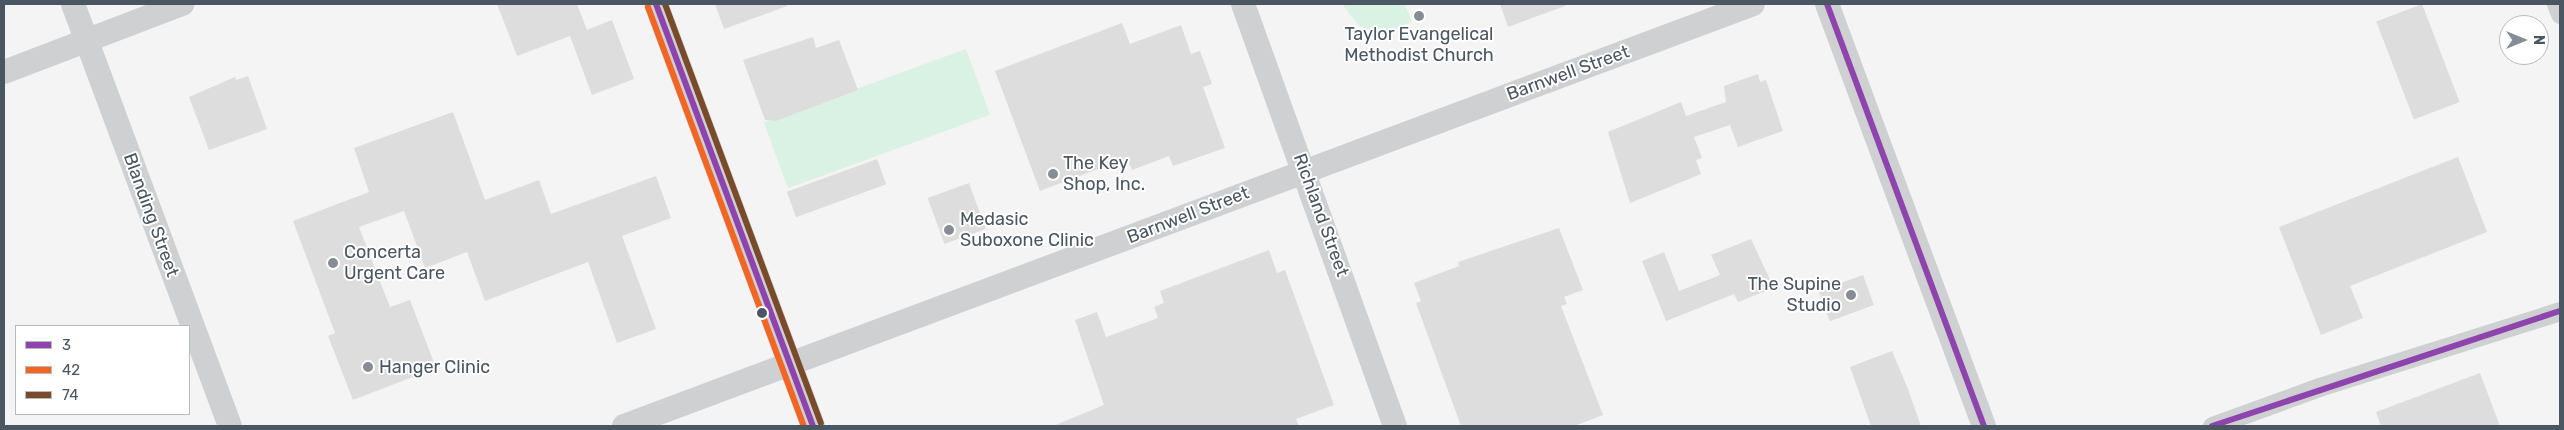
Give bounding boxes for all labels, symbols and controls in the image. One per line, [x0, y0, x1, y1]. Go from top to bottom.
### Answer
marker: Taylor Evangelical Methodist Church [1413, 10, 1425, 22]
north arrow [2499, 15, 2549, 65]
place label: Taylor Evangelical Methodist Church [1344, 24, 1494, 66]
text: N [2530, 35, 2547, 45]
street label: Barnwell Street [1504, 41, 1632, 105]
street label: Blanding Street [119, 150, 183, 280]
street label: Richland Street [1289, 150, 1353, 280]
place label: The Key Shop, Inc. [1063, 153, 1145, 195]
marker: The Key Shop, Inc. [1047, 168, 1059, 180]
street label: Barnwell Street [1124, 182, 1252, 248]
place label: Medasic Suboxone Clinic [960, 209, 1094, 252]
marker: Medasic Suboxone Clinic [942, 223, 956, 237]
place label: Concerta Urgent Care [344, 242, 445, 284]
marker: Concerta Urgent Care [326, 256, 340, 270]
place label: The Supine Studio [1747, 274, 1841, 316]
marker: The Supine Studio [1845, 289, 1857, 301]
unlabelled marker [757, 308, 767, 318]
legend [15, 325, 190, 415]
text: 3 [62, 336, 71, 354]
place label: Hanger Clinic [379, 356, 491, 378]
marker: Hanger Clinic [361, 360, 375, 374]
text: 42 [62, 361, 80, 379]
text: 74 [62, 386, 79, 404]

